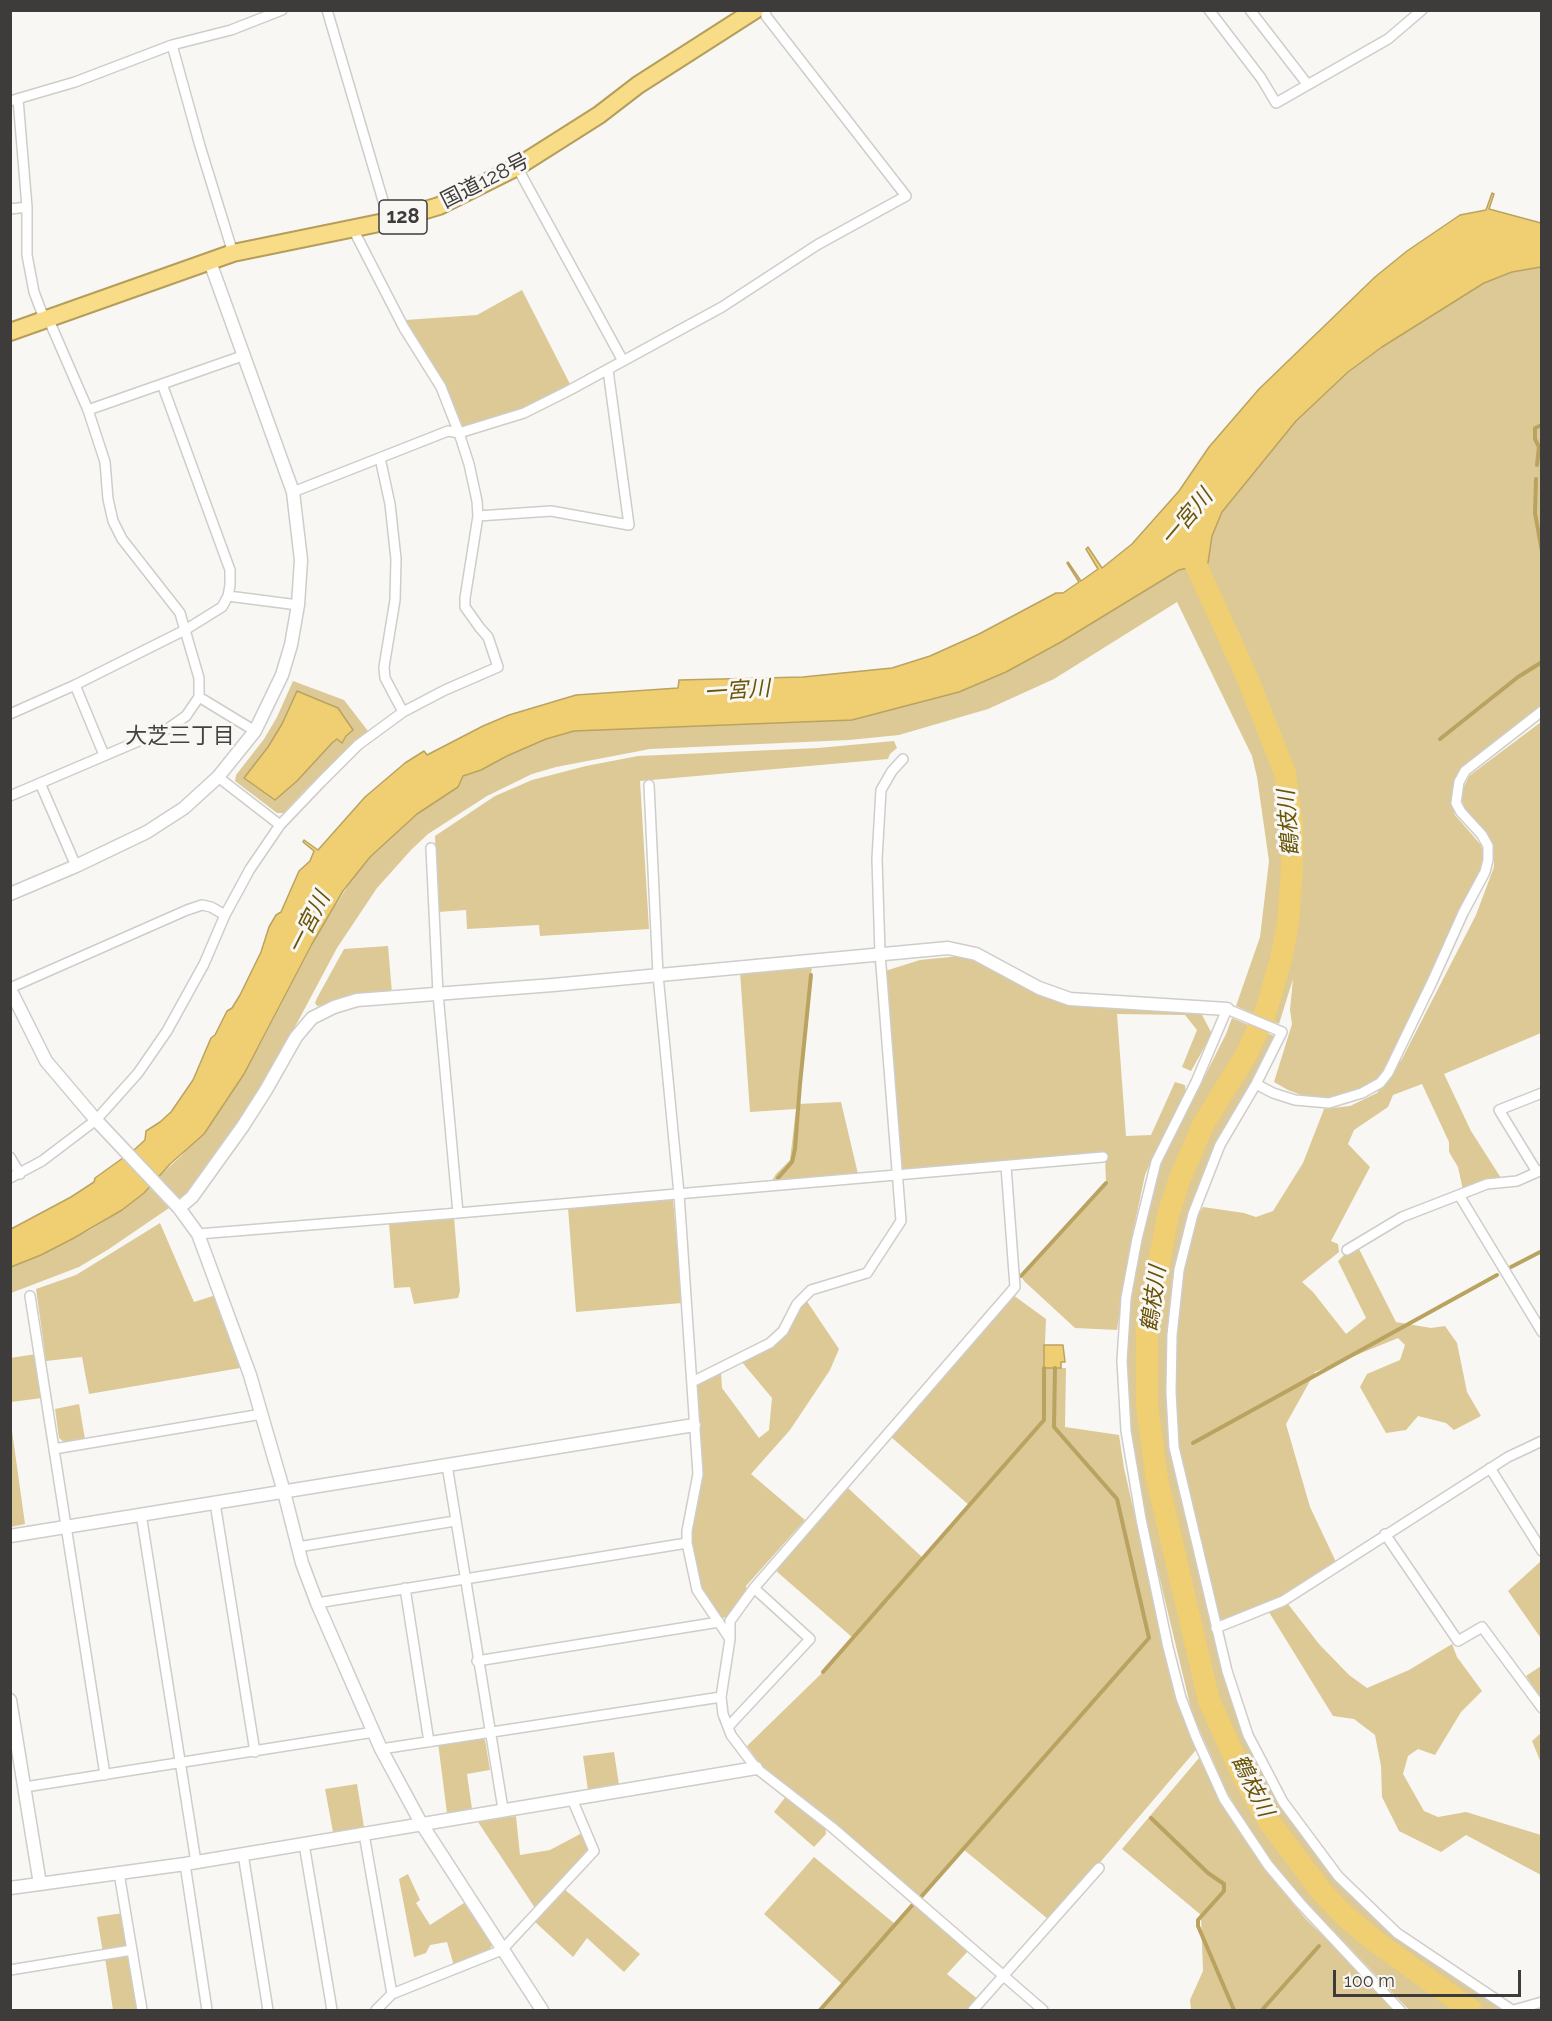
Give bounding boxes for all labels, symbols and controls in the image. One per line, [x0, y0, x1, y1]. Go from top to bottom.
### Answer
street label: 国道128号 [437, 148, 533, 214]
road number: 128 [379, 200, 427, 234]
water label: 一宮川 [1156, 484, 1218, 552]
water label: 一宮川 [703, 676, 771, 706]
district label: 大芝三丁目 [125, 723, 235, 749]
water label: 鶴枝川 [1274, 789, 1304, 857]
water label: 一宮川 [282, 888, 336, 958]
water label: 鶴枝川 [1136, 1264, 1172, 1334]
water label: 鶴枝川 [1225, 1751, 1279, 1821]
scale bar [1336, 1958, 1524, 1996]
text: 100 m [1344, 1970, 1395, 1991]

